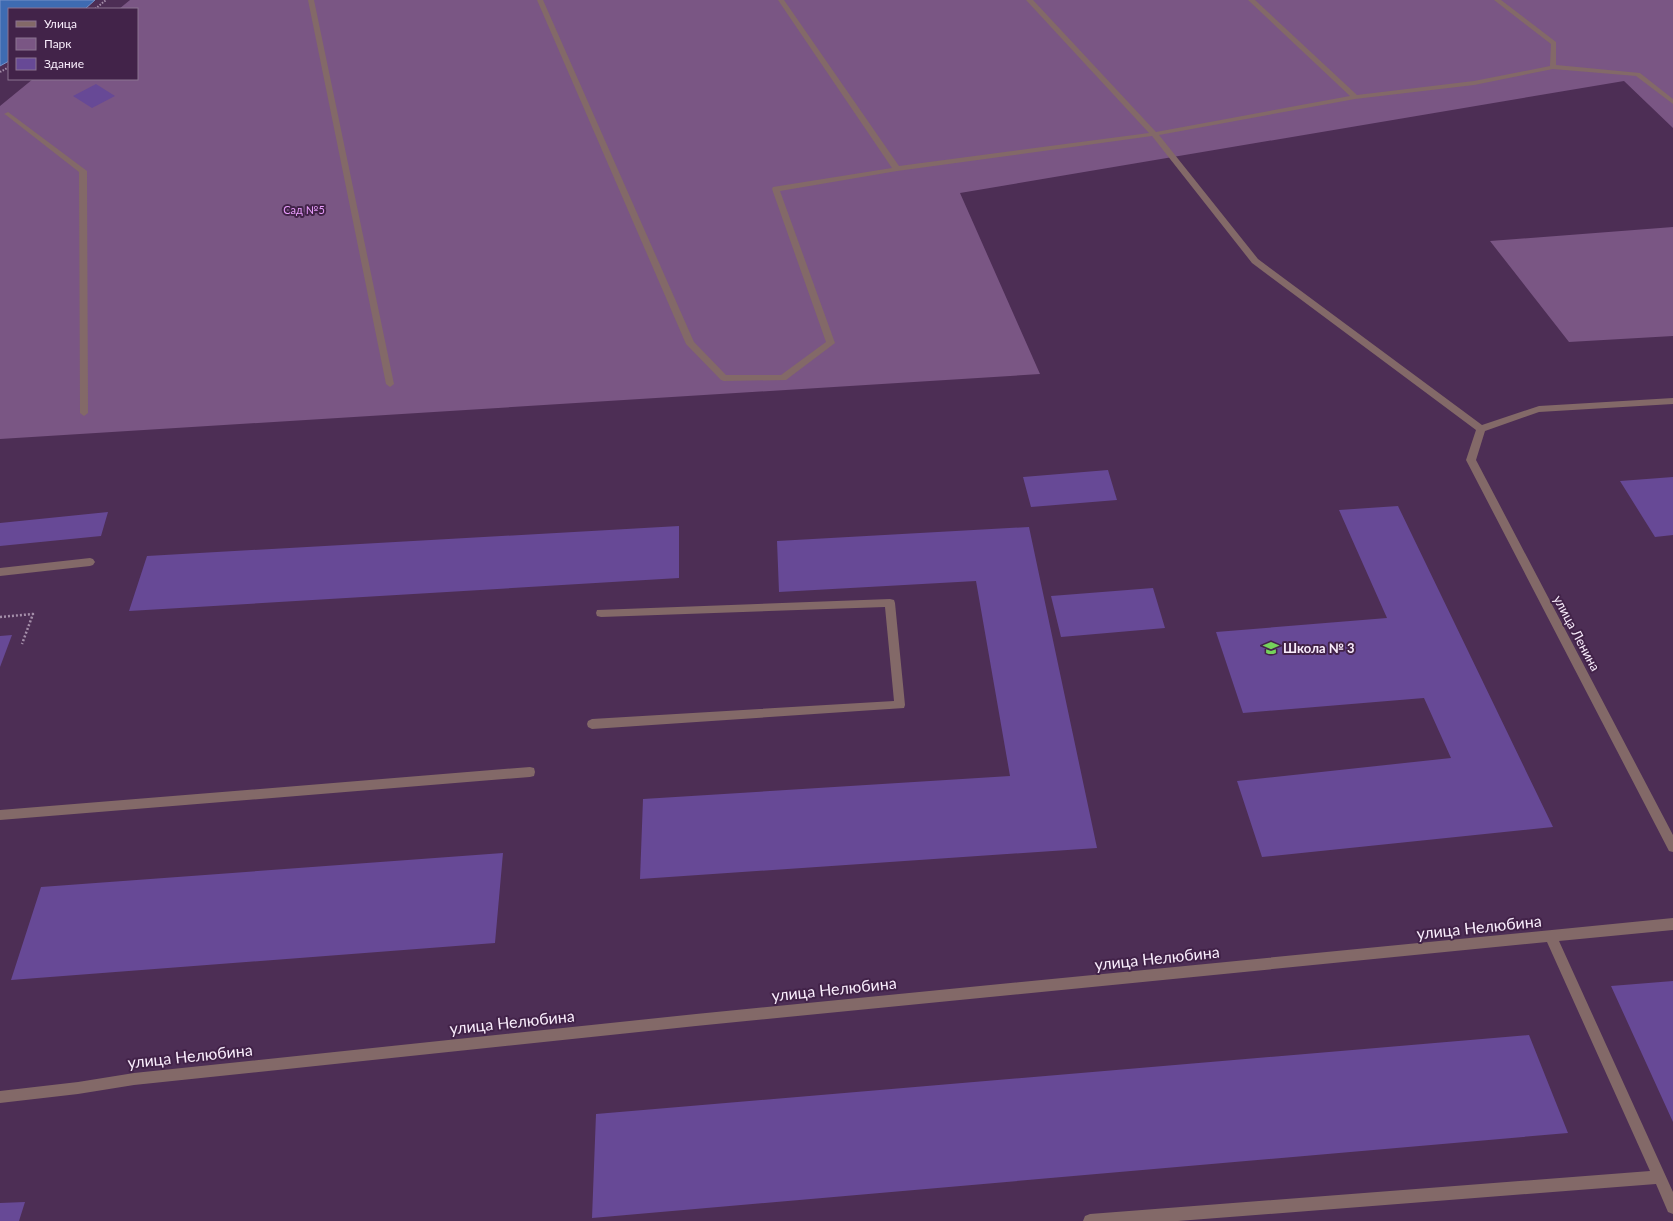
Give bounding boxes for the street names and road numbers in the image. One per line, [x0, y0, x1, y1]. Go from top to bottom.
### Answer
street label: улица Ленина [1550, 592, 1604, 674]
street label: улица Нелюбина [1415, 910, 1542, 943]
street label: улица Нелюбина [1093, 941, 1220, 974]
street label: улица Нелюбина [770, 972, 897, 1005]
street label: улица Нелюбина [448, 1005, 575, 1038]
street label: улица Нелюбина [126, 1039, 253, 1072]

